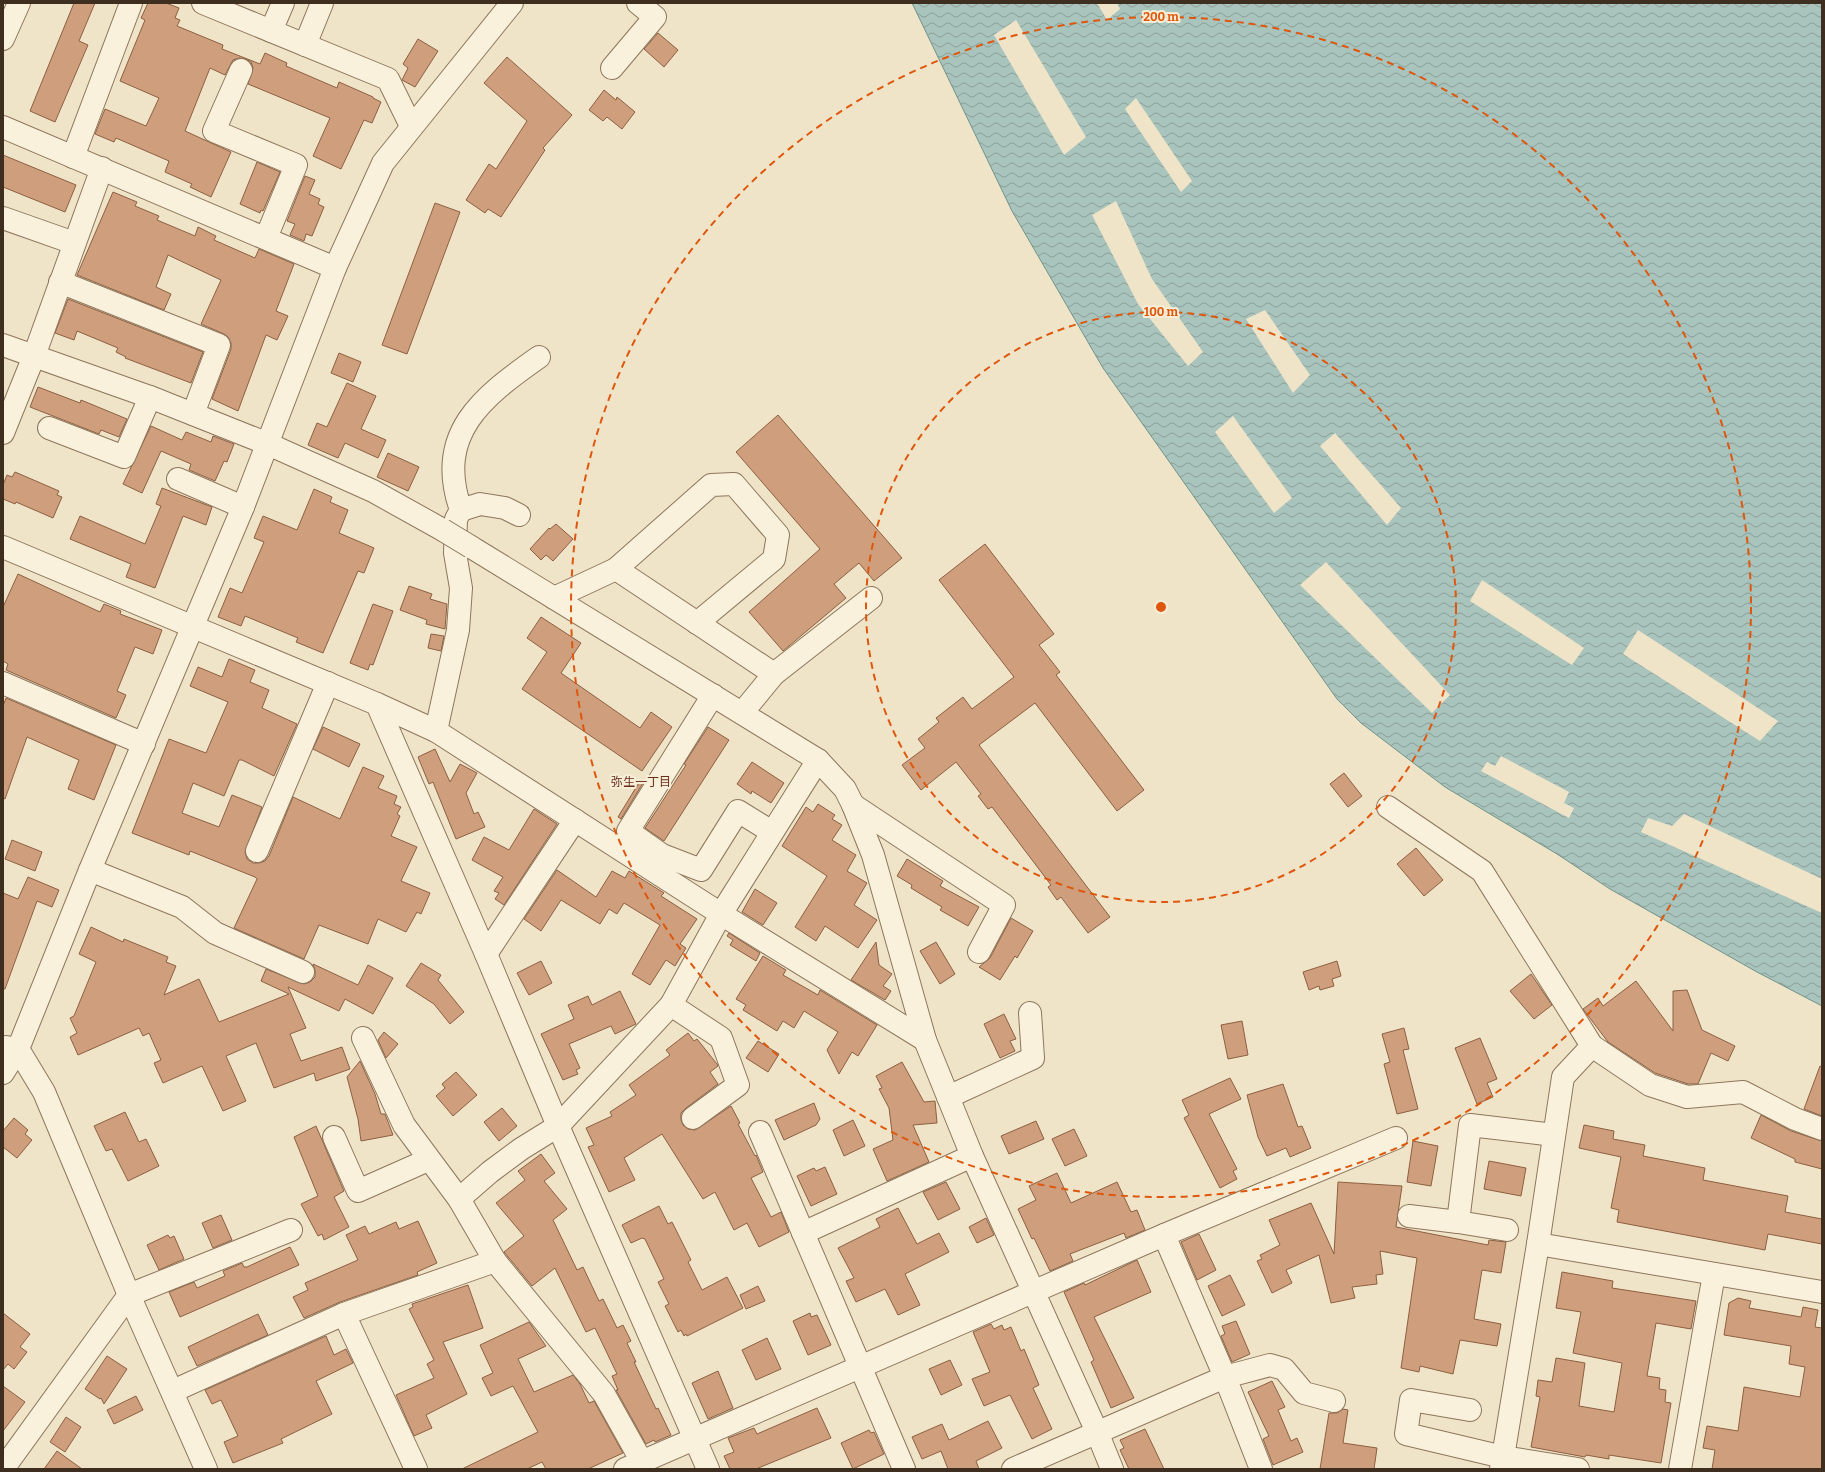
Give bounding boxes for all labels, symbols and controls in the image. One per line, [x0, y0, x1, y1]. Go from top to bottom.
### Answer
text: 200 m [1143, 10, 1179, 24]
text: 100 m [1144, 305, 1179, 319]
centre of rings [1154, 600, 1168, 614]
district label: 弥生一丁目 [611, 775, 671, 789]

